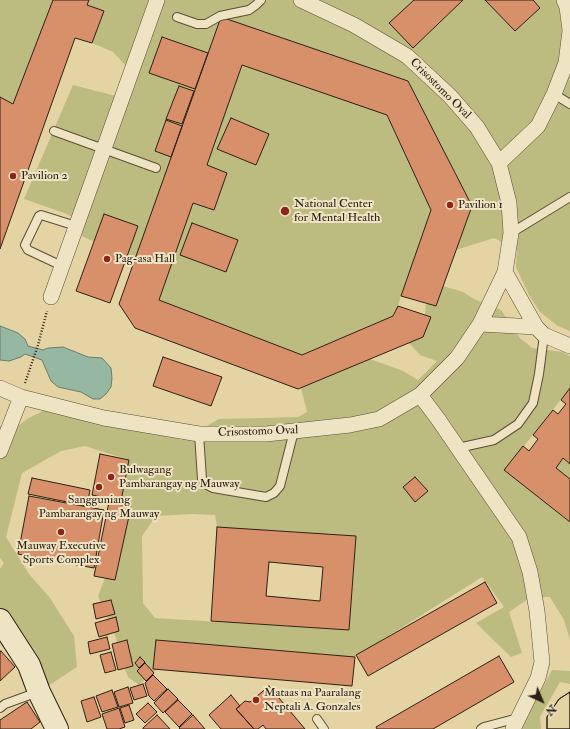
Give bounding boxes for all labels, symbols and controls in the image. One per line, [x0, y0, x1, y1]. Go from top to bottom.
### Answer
street label: Crisostomo Oval [406, 55, 474, 123]
place label: Pavilion 2 [21, 169, 68, 183]
marker: Pavilion 2 [8, 171, 18, 181]
place label: National Center for Mental Health [294, 197, 380, 225]
place label: Pavilion 1 [458, 198, 503, 212]
marker: Pavilion 1 [445, 200, 455, 210]
marker: National Center for Mental Health [279, 205, 291, 217]
place label: Pag-asa Hall [115, 252, 175, 266]
marker: Pag-asa Hall [102, 254, 112, 264]
street label: Crisostomo Oval [218, 423, 298, 441]
place label: Bulwagang Pambarangay ng Mauway [119, 463, 240, 491]
marker: Bulwagang Pambarangay ng Mauway [106, 472, 116, 482]
marker: Sangguniang Pambarangay ng Mauway [94, 482, 104, 492]
place label: Sangguniang Pambarangay ng Mauway [39, 493, 159, 521]
marker: Mauway Executive Sports Complex [56, 527, 66, 537]
place label: Mauway Executive Sports Complex [16, 539, 106, 567]
north arrow [522, 681, 562, 721]
place label: Mataas na Paaralang Neptali A. Gonzales [264, 686, 361, 714]
marker: Mataas na Paaralang Neptali A. Gonzales [251, 695, 261, 705]
text: N [543, 702, 559, 718]

